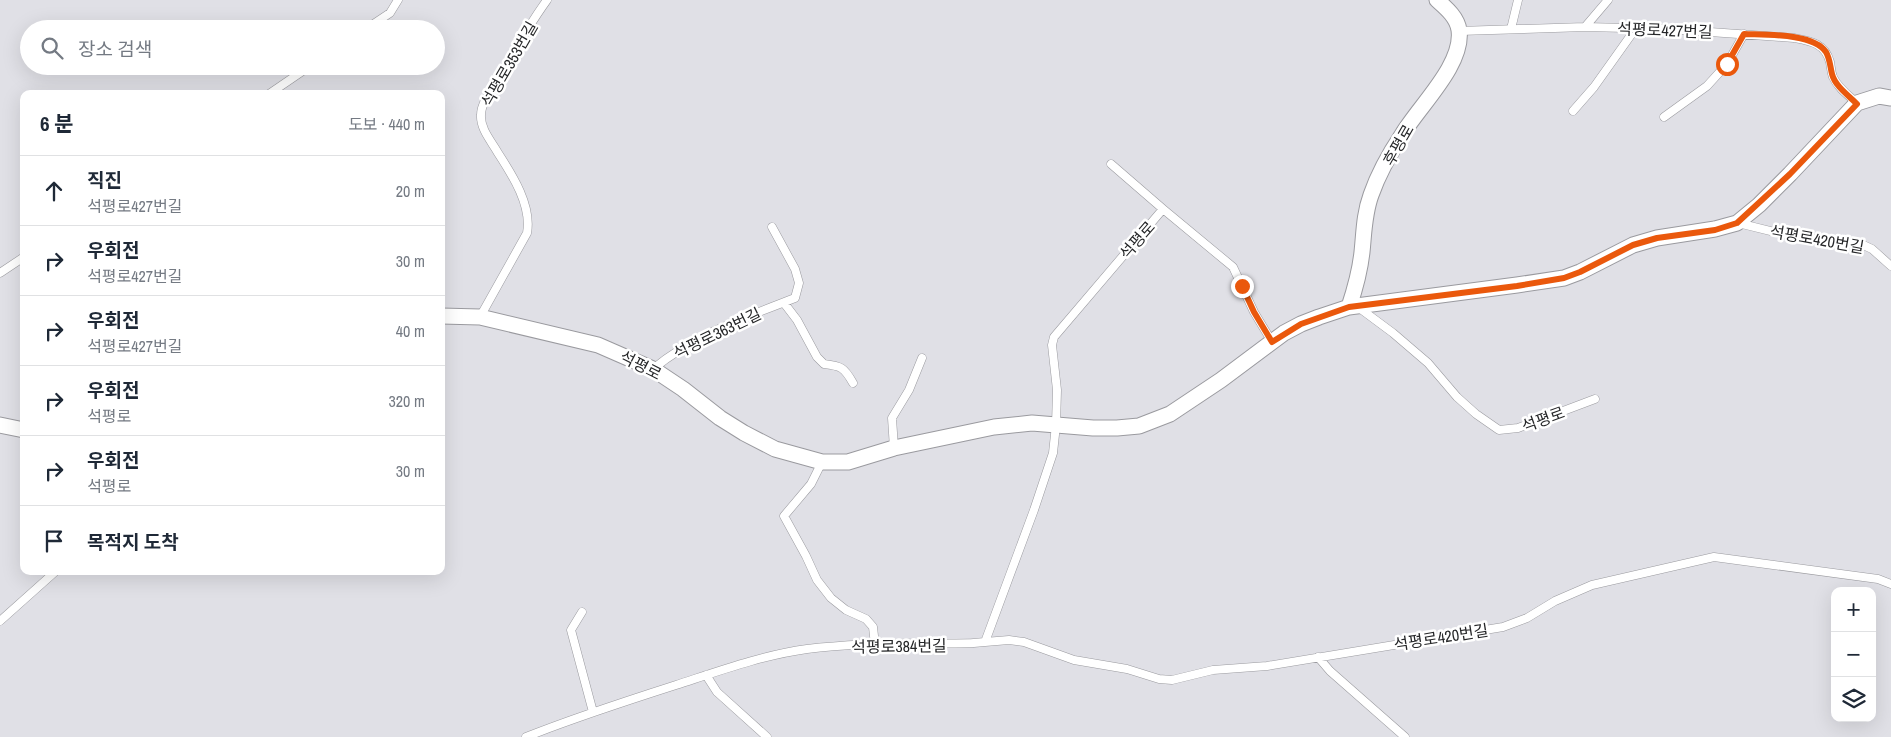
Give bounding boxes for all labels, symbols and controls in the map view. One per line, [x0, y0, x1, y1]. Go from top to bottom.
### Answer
street label: 석평로353번길 [476, 17, 542, 111]
street label: 석평로427번길 [1617, 17, 1713, 43]
search box [20, 20, 445, 75]
icon: search [38, 34, 66, 62]
text: 장소 검색 [78, 36, 152, 62]
route start [1716, 53, 1739, 76]
text: 6 분 [40, 109, 74, 138]
text: 도보 · 440 m [348, 113, 425, 135]
street label: 후평로 [1377, 120, 1419, 170]
text: 직진 [87, 167, 122, 193]
icon: ahead [40, 177, 68, 205]
text: 20 m [396, 180, 425, 202]
text: 석평로427번길 [87, 195, 183, 217]
street label: 석평로 [1114, 216, 1160, 264]
street label: 석평로420번길 [1768, 220, 1866, 258]
text: 우회전 [87, 237, 139, 263]
icon: right [40, 247, 68, 275]
text: 30 m [396, 250, 425, 272]
text: 석평로427번길 [87, 265, 183, 287]
route end [1231, 275, 1254, 298]
street label: 석평로363번길 [669, 302, 765, 364]
text: 우회전 [87, 307, 139, 333]
icon: right [40, 317, 68, 345]
text: 40 m [396, 320, 425, 342]
text: 석평로427번길 [87, 335, 183, 357]
street label: 석평로 [616, 345, 666, 385]
text: 우회전 [87, 377, 139, 403]
icon: right [40, 387, 68, 415]
text: 320 m [389, 390, 425, 412]
street label: 석평로 [1518, 401, 1568, 437]
text: 석평로 [87, 405, 131, 427]
text: 우회전 [87, 447, 139, 473]
icon: right [40, 457, 68, 485]
text: 30 m [396, 460, 425, 482]
text: 석평로 [87, 475, 131, 497]
icon: arrive [40, 527, 68, 555]
text: 목적지 도착 [87, 529, 179, 555]
map controls [1831, 587, 1876, 722]
button: + [1831, 587, 1876, 632]
street label: 석평로420번길 [1392, 619, 1490, 655]
button: − [1831, 632, 1876, 677]
street label: 석평로384번길 [851, 634, 947, 658]
button: layers [1831, 677, 1876, 722]

